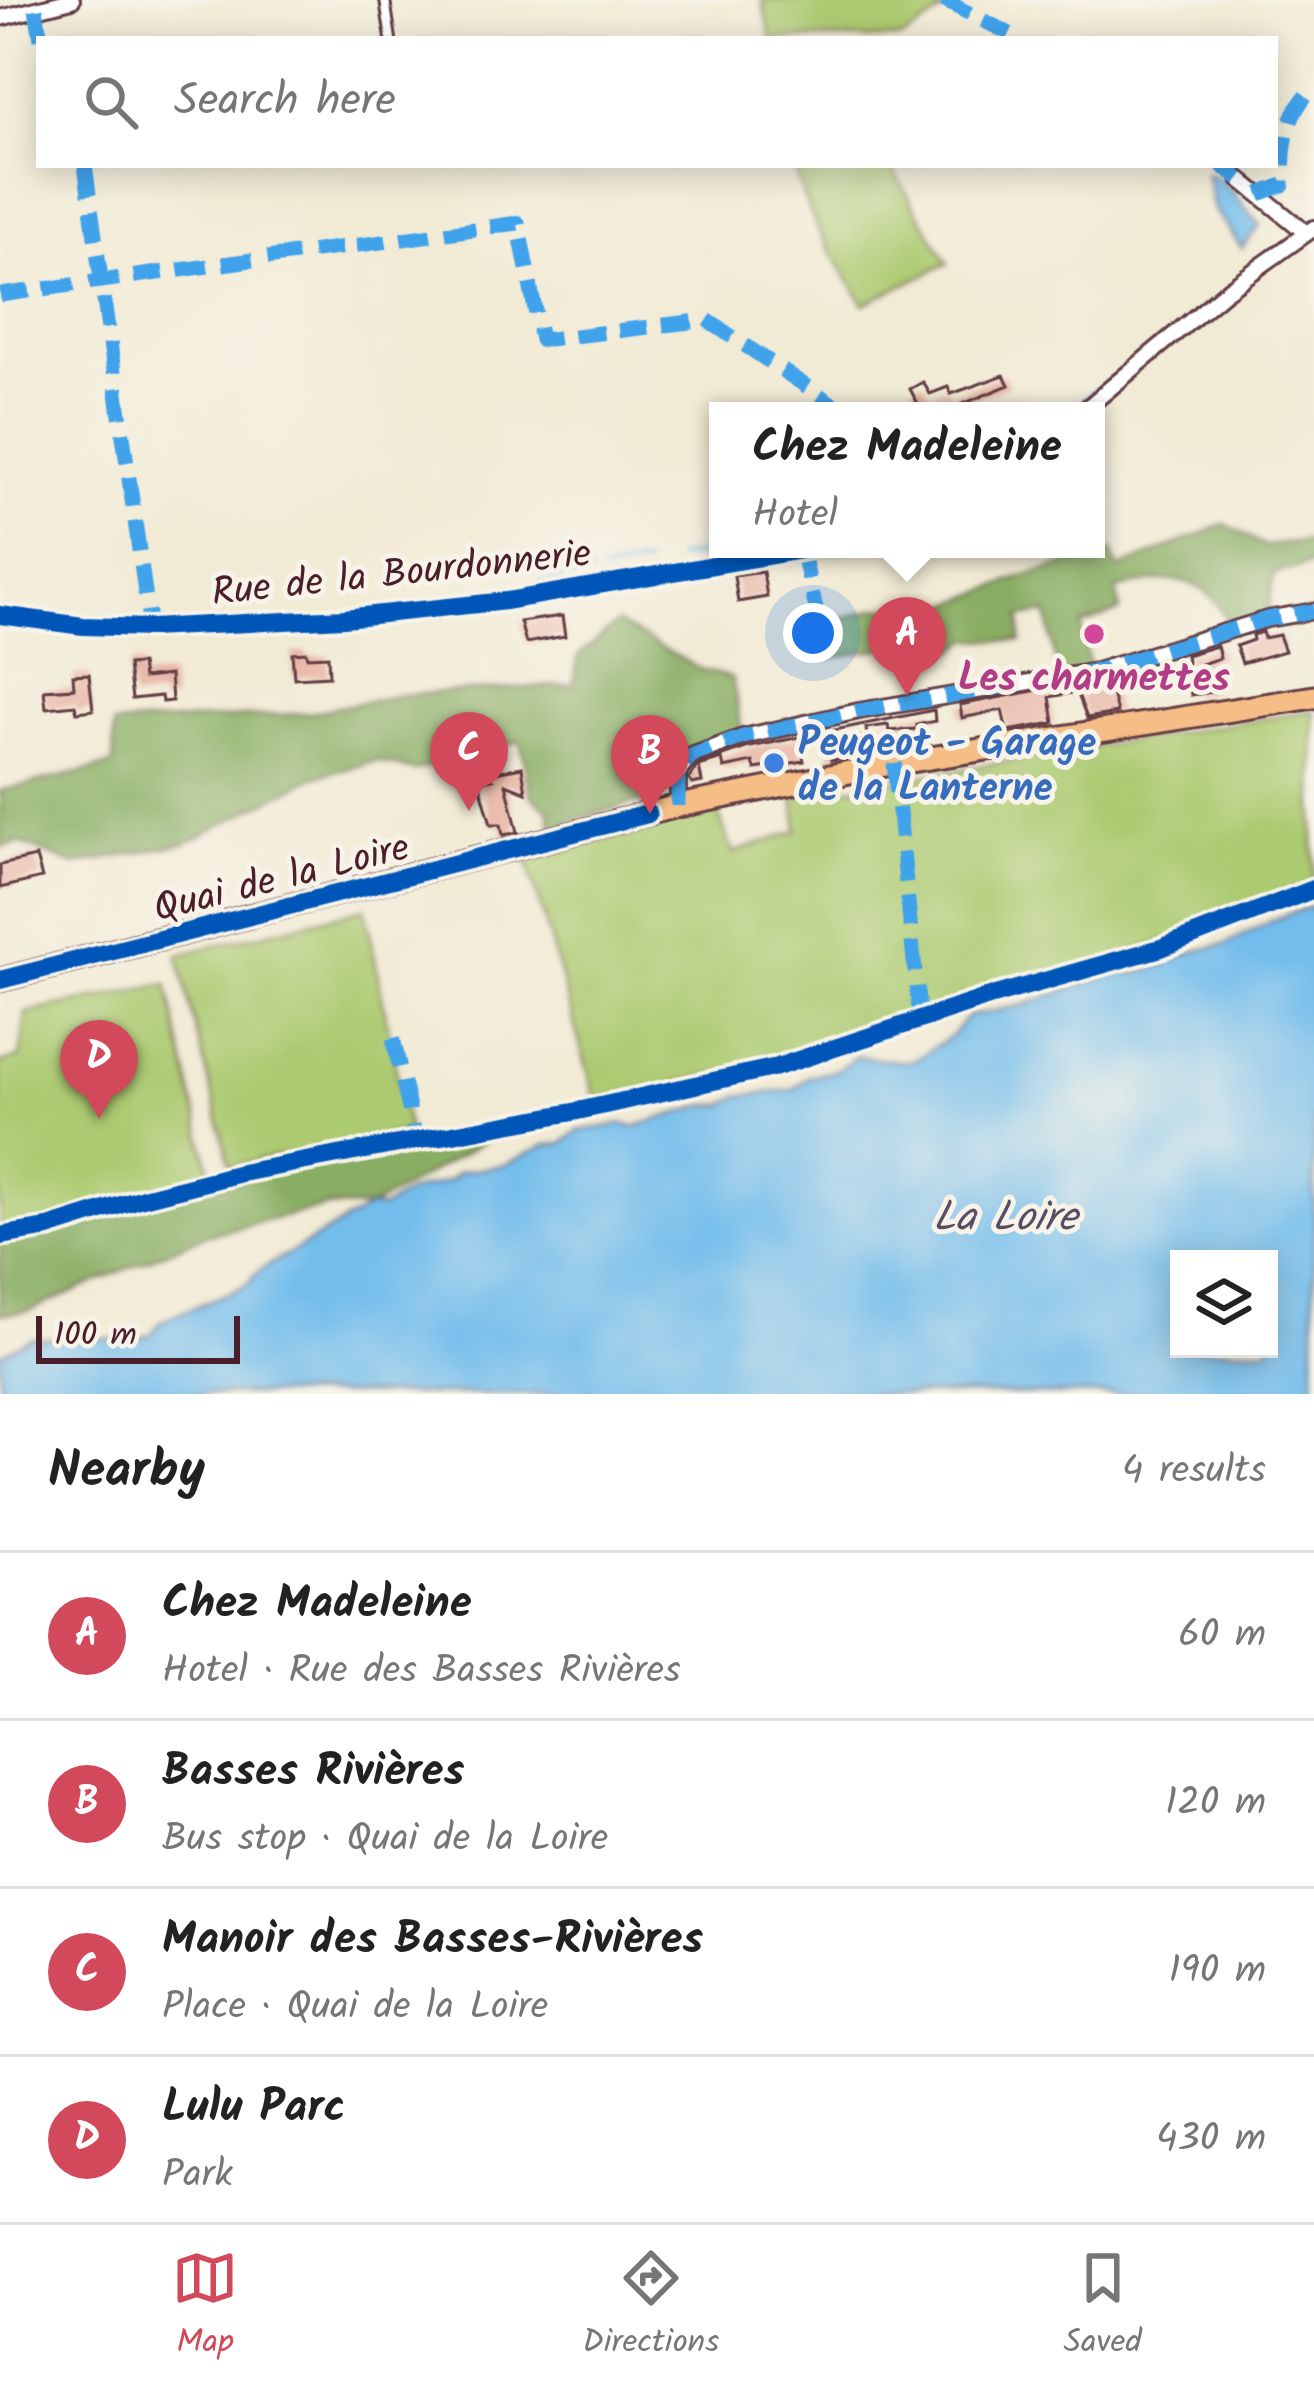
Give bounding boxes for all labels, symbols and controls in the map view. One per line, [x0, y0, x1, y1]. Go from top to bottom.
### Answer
search box [36, 36, 1278, 168]
text: Search here [174, 66, 396, 138]
icon: search [78, 69, 144, 135]
popup [709, 402, 1105, 558]
text: Chez Madeleine [752, 413, 1062, 485]
text: Hotel [752, 485, 838, 547]
street label: Rue de la Bourdonnerie [209, 524, 594, 626]
pin: A [868, 597, 946, 696]
your location [783, 603, 843, 663]
marker: Les charmettes [1081, 621, 1107, 647]
place label: Les charmettes [958, 649, 1230, 711]
pin: C [430, 712, 508, 811]
place label: Peugeot - Garage de la Lanterne [798, 714, 1096, 821]
pin: B [611, 715, 689, 814]
marker: Peugeot - Garage de la Lanterne [761, 750, 787, 776]
street label: Quai de la Loire [147, 818, 416, 942]
pin: D [60, 1020, 138, 1119]
water label: La Loire [933, 1185, 1081, 1252]
map controls [1170, 1250, 1278, 1358]
button: layers [1170, 1250, 1278, 1358]
scale bar [36, 1310, 240, 1363]
text: 100 m [54, 1310, 137, 1363]
text: Nearby [48, 1432, 205, 1513]
text: 4 results [1122, 1441, 1266, 1503]
text: Chez Madeleine [162, 1569, 472, 1641]
text: A [75, 1605, 99, 1667]
text: 60 m [1178, 1605, 1266, 1667]
text: Hotel · Rue des Basses Rivières [162, 1641, 681, 1703]
text: Basses Rivières [162, 1737, 465, 1809]
text: B [75, 1773, 99, 1835]
text: 120 m [1165, 1773, 1266, 1835]
text: Bus stop · Quai de la Loire [162, 1809, 608, 1871]
text: Manoir des Basses-Rivières [162, 1905, 703, 1977]
text: C [75, 1941, 99, 2003]
text: 190 m [1169, 1941, 1266, 2003]
text: Place · Quai de la Loire [162, 1977, 548, 2039]
text: Lulu Parc [162, 2073, 346, 2145]
text: D [74, 2109, 100, 2171]
text: 430 m [1156, 2109, 1266, 2171]
text: Park [162, 2145, 233, 2207]
tab: Map [172, 2245, 238, 2370]
tab: Directions [582, 2245, 719, 2370]
tab: Saved [1064, 2245, 1142, 2370]

